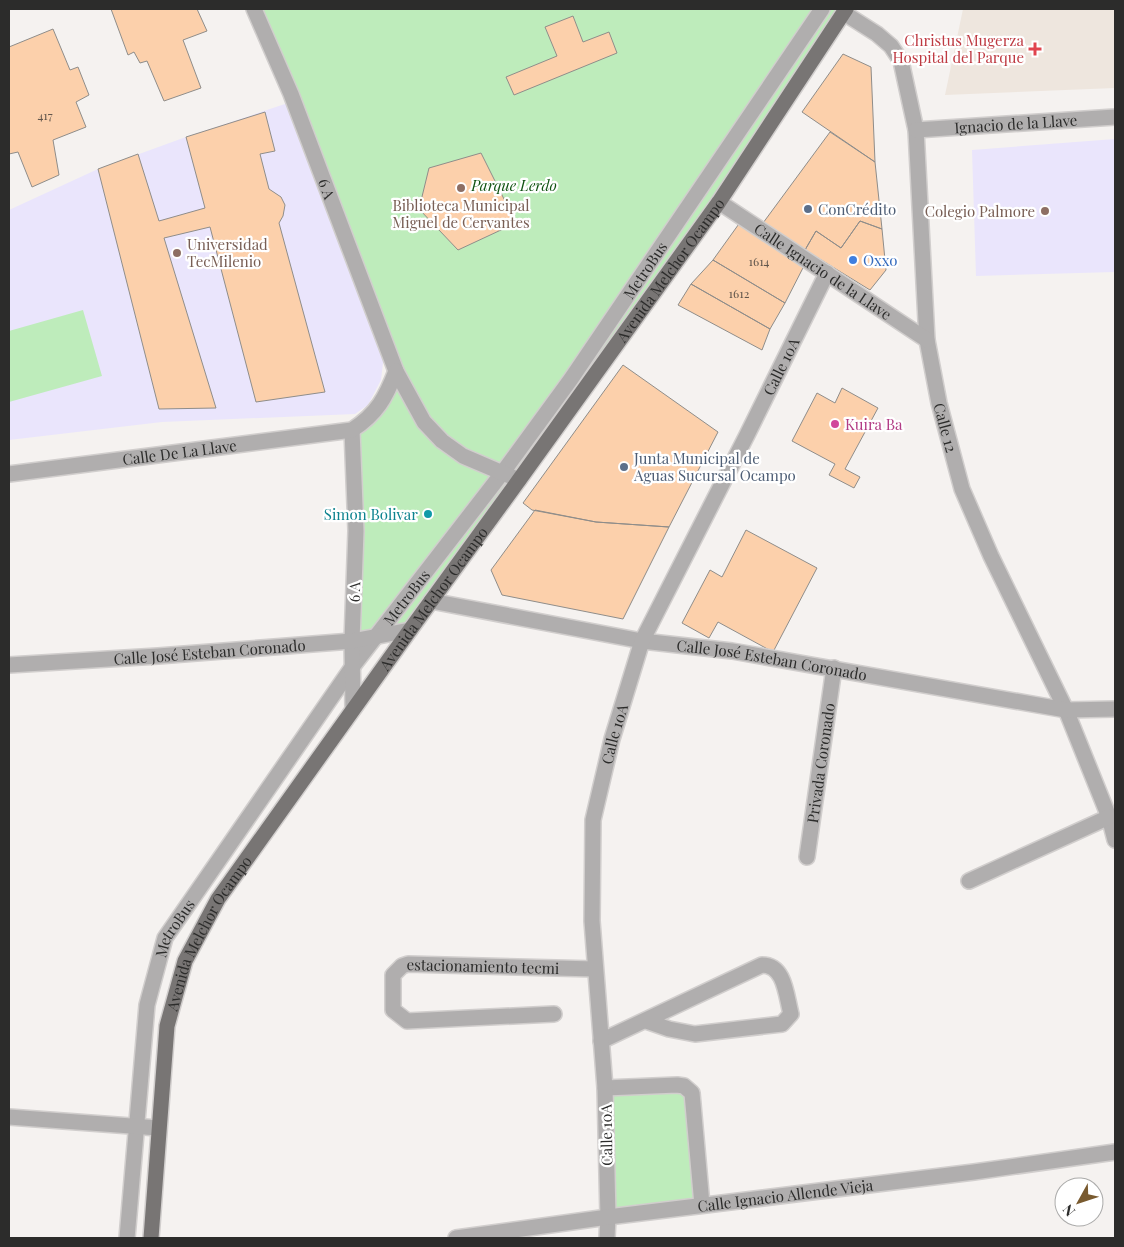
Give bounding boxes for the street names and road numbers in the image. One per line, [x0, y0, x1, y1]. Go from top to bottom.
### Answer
street label: Ignacio de la Llave [954, 109, 1078, 137]
street label: 6 A [314, 176, 340, 202]
street label: Avenida Melchor Ocampo [611, 194, 729, 347]
street label: Calle Ignacio de la Llave [751, 218, 896, 324]
street label: MetroBus [618, 238, 671, 302]
street label: Calle 10A [758, 334, 804, 398]
street label: Calle 12 [929, 401, 962, 454]
street label: Calle De La Llave [121, 435, 238, 469]
street label: Avenida Melchor Ocampo [374, 523, 492, 675]
street label: MetroBus [379, 565, 434, 629]
street label: 6 A [344, 581, 364, 603]
street label: Calle José Esteban Coronado [113, 635, 306, 669]
street label: Calle José Esteban Coronado [676, 635, 869, 685]
street label: Calle 10A [596, 701, 632, 766]
street label: Privada Coronado [802, 702, 839, 824]
street label: Avenida Melchor Ocampo [161, 852, 256, 1014]
street label: MetroBus [150, 895, 199, 960]
street label: estacionamiento tecmi [406, 954, 560, 978]
street label: Calle 10A [595, 1104, 617, 1166]
street label: Calle Ignacio Allende Vieja [696, 1174, 875, 1216]

